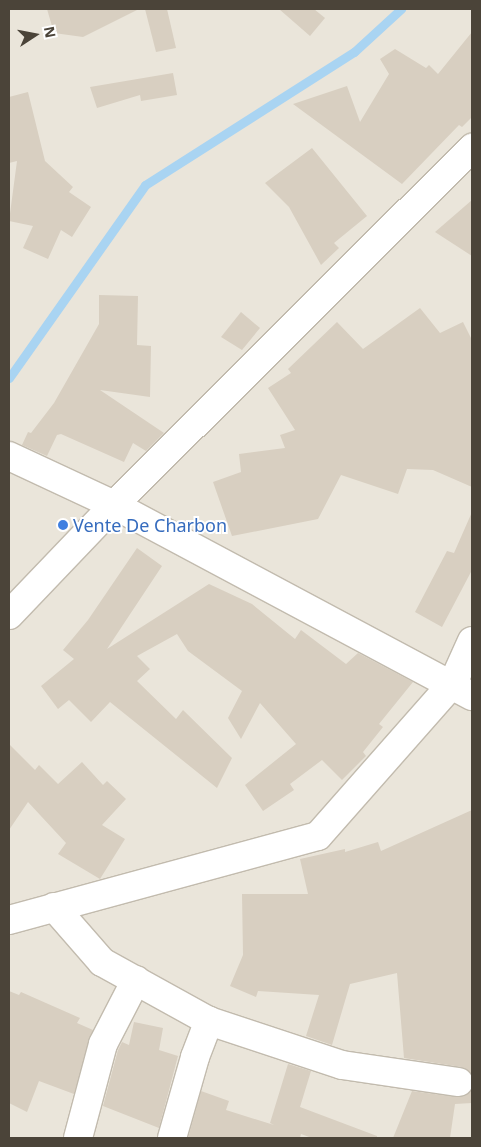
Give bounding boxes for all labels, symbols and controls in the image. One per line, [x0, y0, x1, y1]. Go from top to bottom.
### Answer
north arrow [10, 10, 60, 60]
text: N [40, 25, 61, 39]
place label: Vente De Charbon [73, 514, 227, 536]
marker: Vente De Charbon [57, 519, 69, 531]

